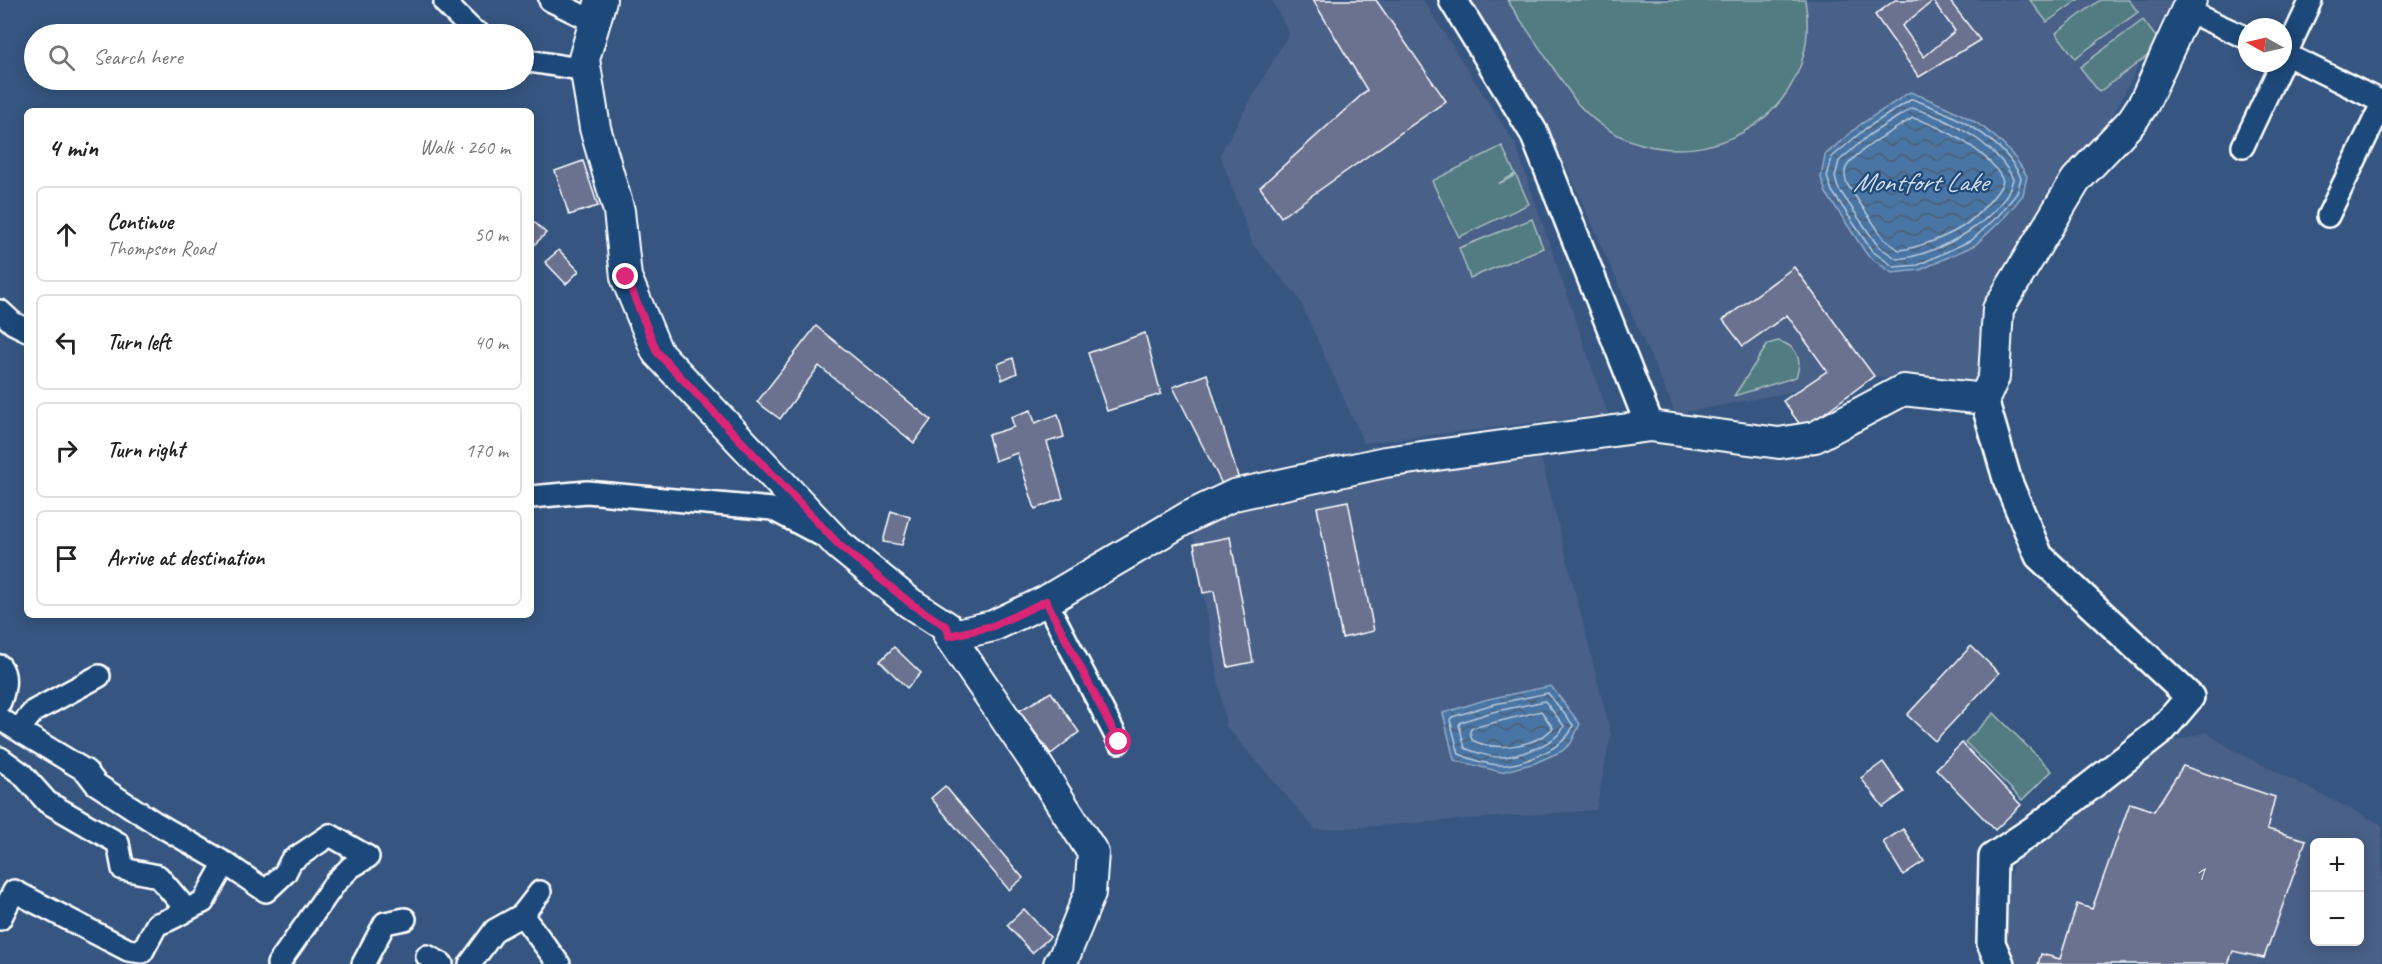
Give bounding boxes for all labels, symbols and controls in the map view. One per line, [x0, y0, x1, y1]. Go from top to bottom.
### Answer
north arrow [2238, 18, 2292, 72]
search box [24, 24, 534, 90]
icon: search [45, 41, 78, 74]
text: Search here [93, 43, 183, 71]
text: 4 min [48, 131, 98, 164]
text: Walk · 260 m [420, 135, 510, 160]
water label: Montfort Lake [1853, 165, 1991, 199]
text: Continue [107, 208, 173, 236]
icon: ahead [50, 218, 83, 251]
text: 50 m [474, 222, 508, 247]
text: Thompson Road [107, 236, 215, 261]
route end [612, 263, 638, 289]
icon: left [50, 326, 83, 359]
text: Turn left [107, 328, 171, 356]
text: 40 m [474, 330, 508, 355]
icon: right [50, 434, 83, 467]
text: Turn right [107, 436, 184, 464]
text: 170 m [465, 438, 508, 463]
icon: arrive [50, 542, 83, 575]
text: Arrive at destination [107, 544, 264, 572]
route start [1105, 728, 1131, 754]
map controls [2310, 838, 2364, 946]
button: + [2310, 838, 2364, 892]
house number: 1 [2195, 859, 2206, 887]
button: − [2310, 892, 2364, 946]

